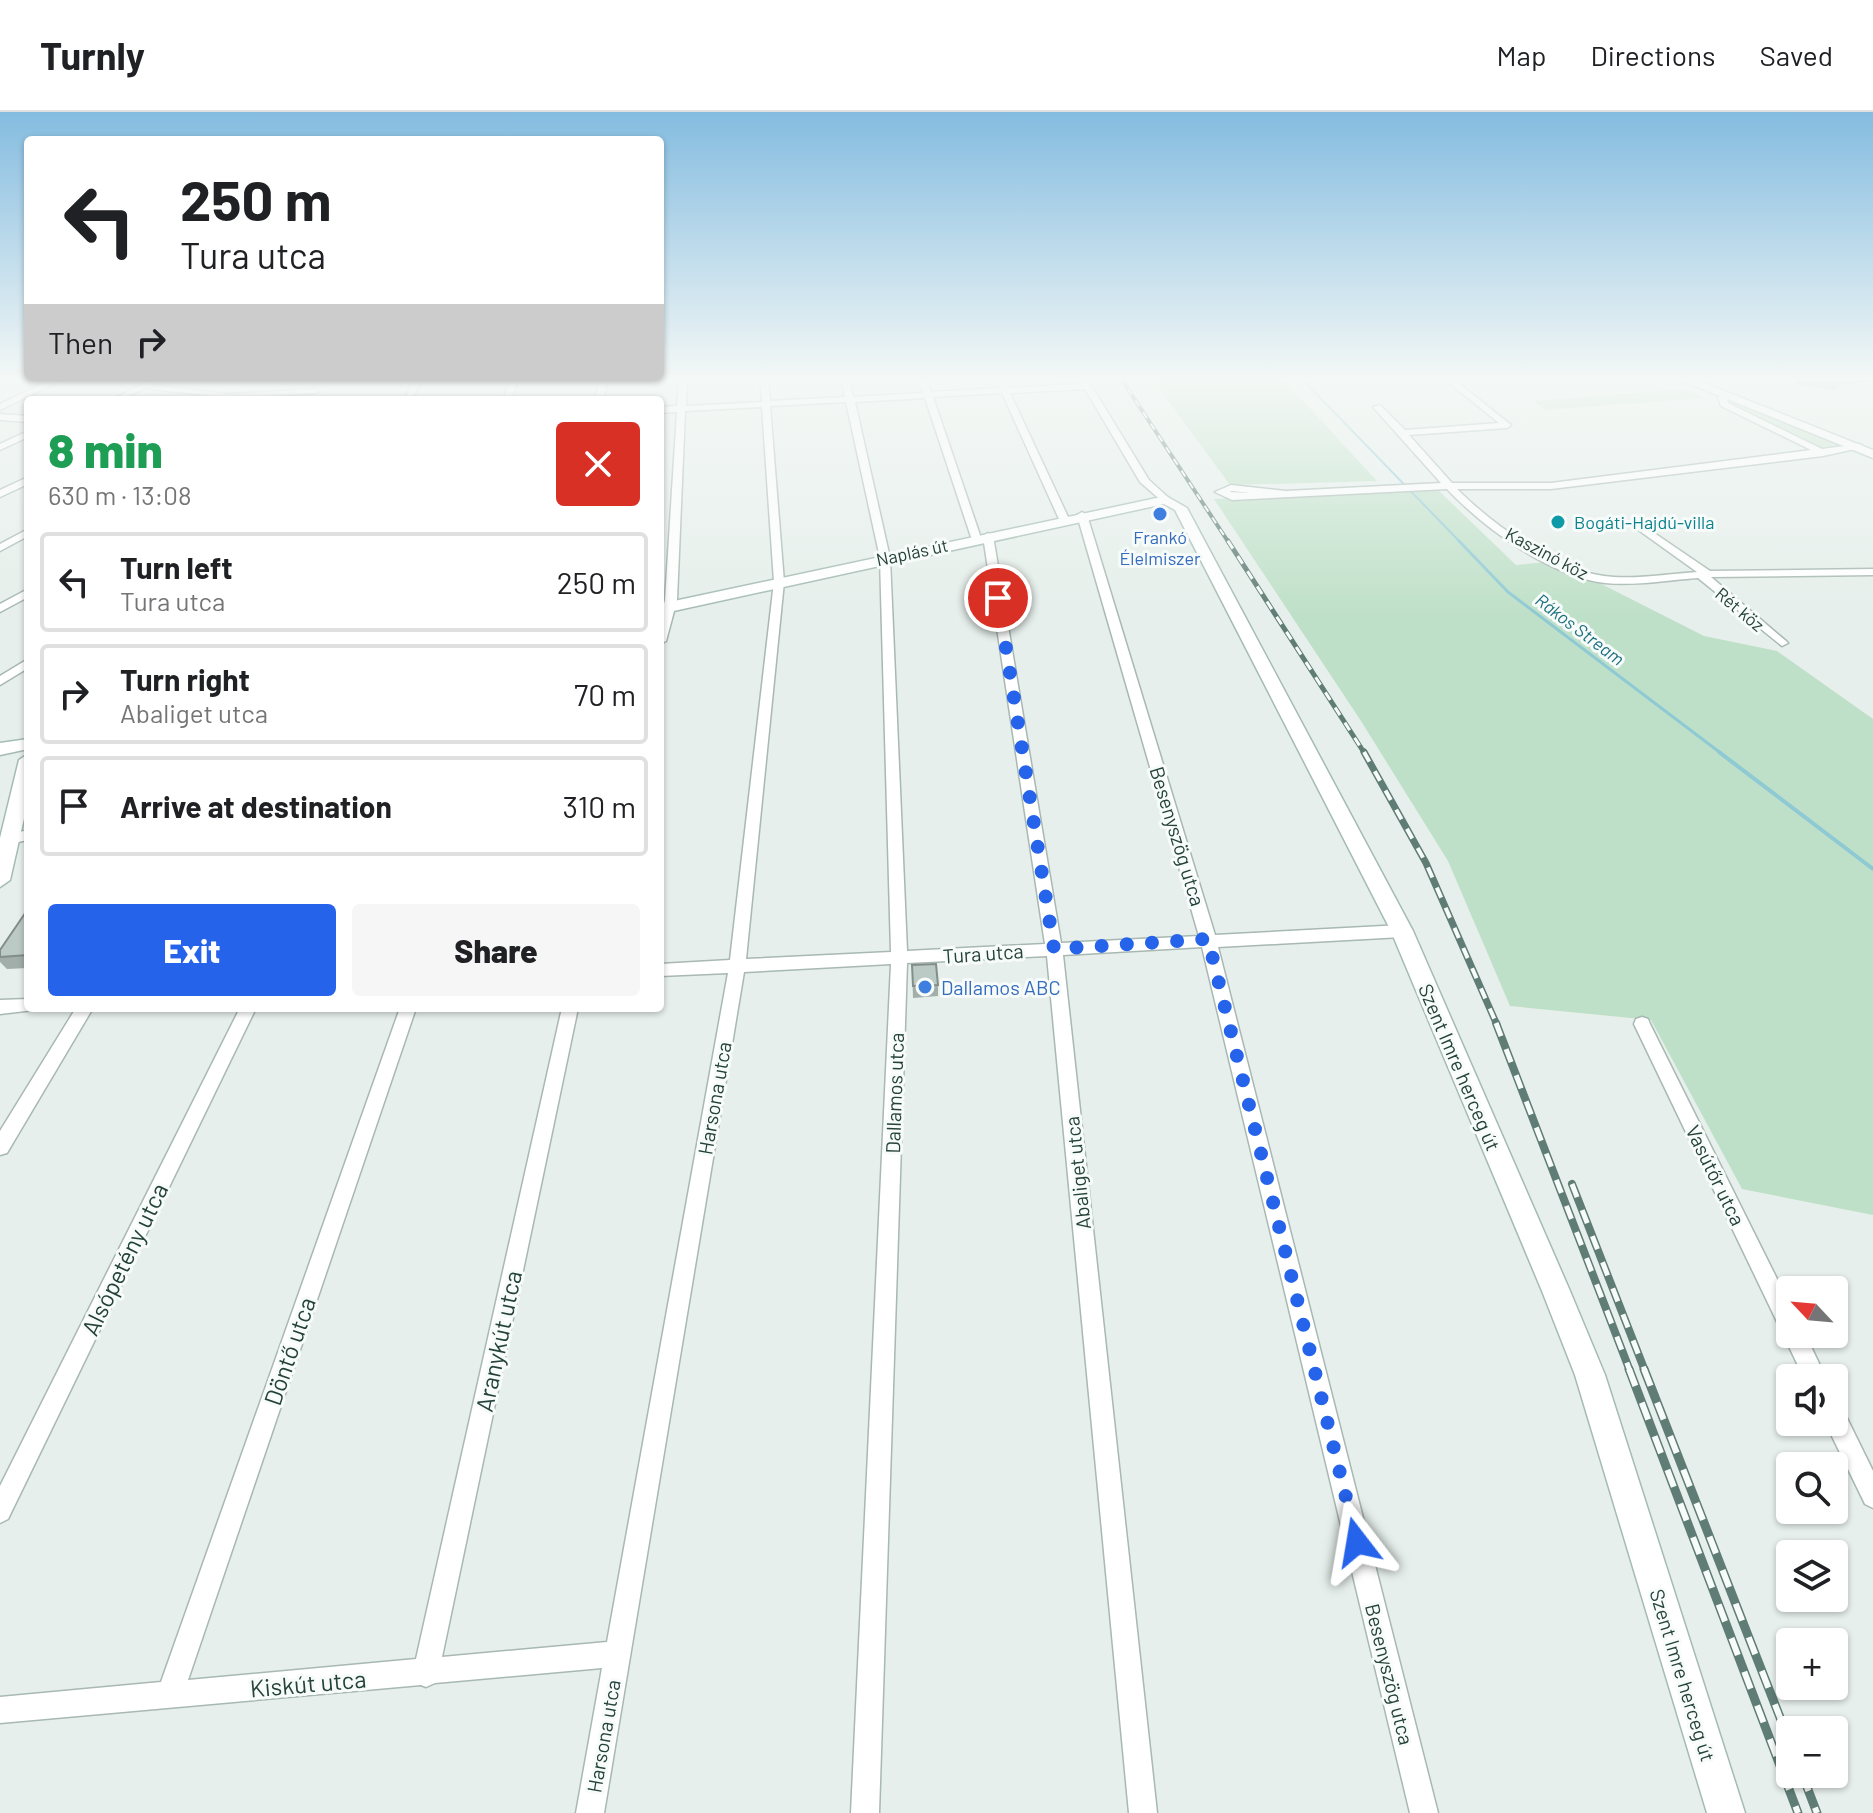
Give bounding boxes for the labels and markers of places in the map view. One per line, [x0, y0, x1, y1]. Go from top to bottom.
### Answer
marker: Frankó Élelmiszer [1151, 505, 1169, 523]
place label: Bogáti-Hajdú-villa [1574, 511, 1714, 533]
marker: Bogáti-Hajdú-villa [1549, 513, 1567, 531]
place label: Frankó Élelmiszer [1119, 526, 1201, 569]
pin [964, 564, 1032, 632]
place label: Dallamos ABC [941, 975, 1061, 999]
marker: Dallamos ABC [916, 978, 934, 996]

